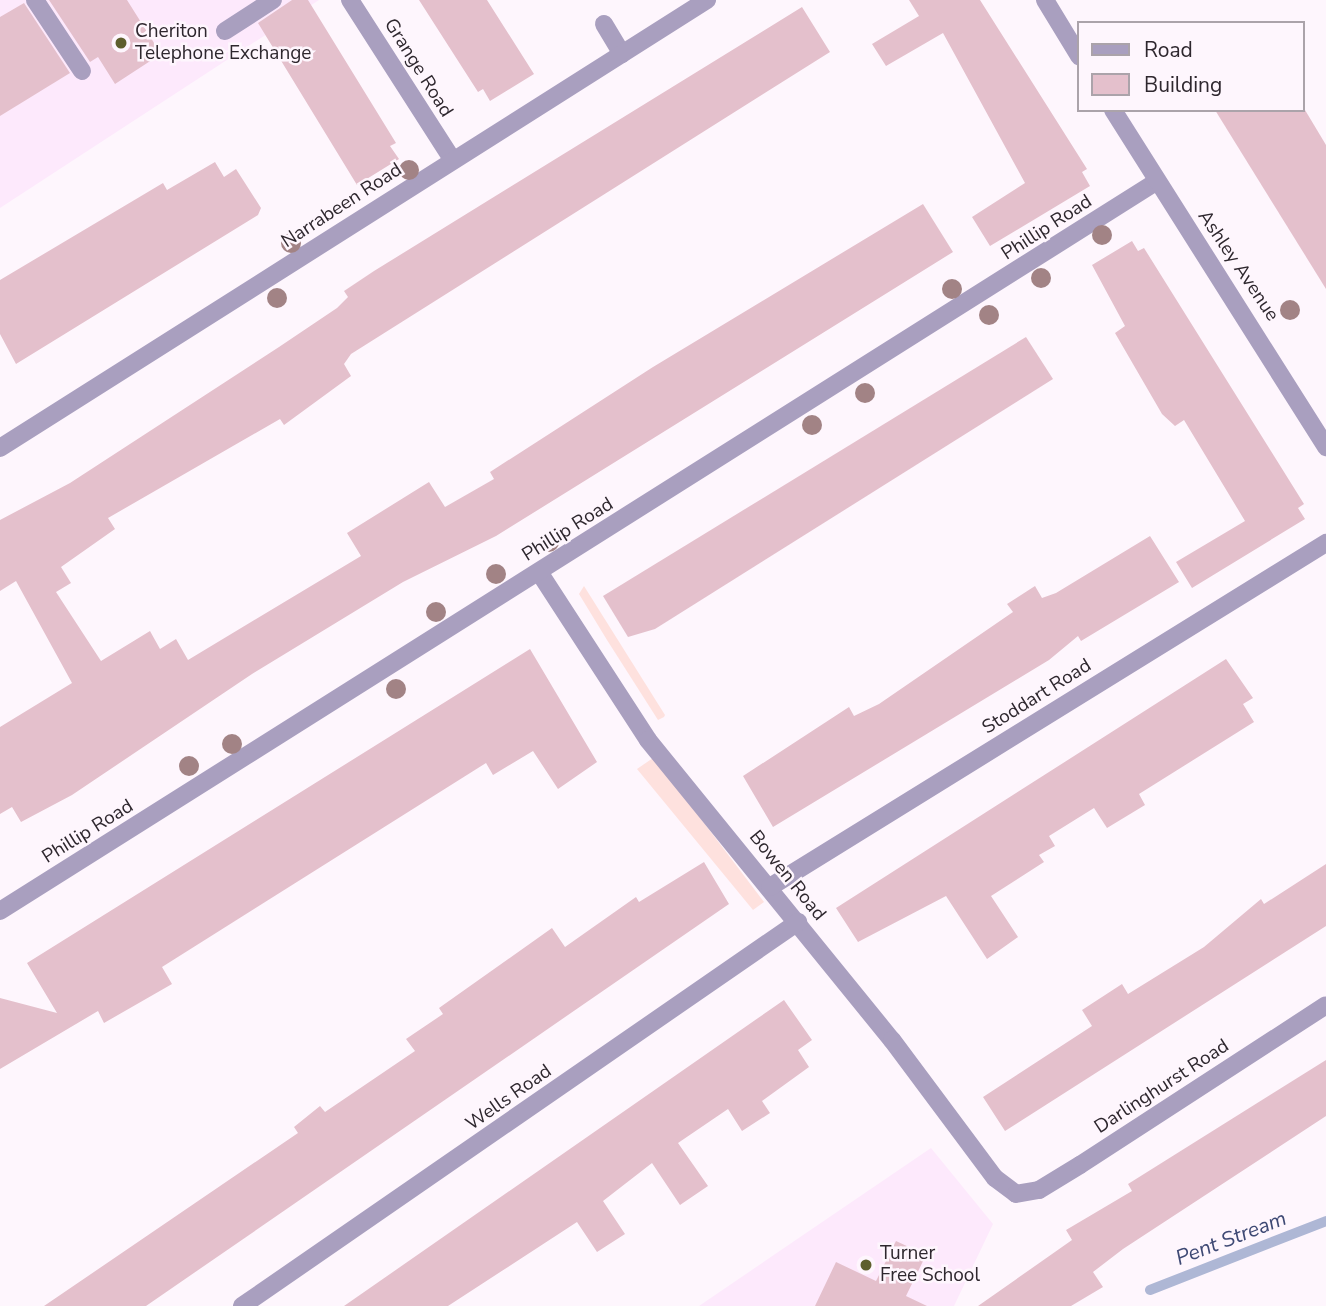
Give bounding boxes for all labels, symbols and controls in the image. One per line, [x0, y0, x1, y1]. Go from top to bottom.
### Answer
street label: Grange Road [379, 15, 457, 121]
place label: Cheriton Telephone Exchange [135, 21, 311, 65]
legend [1078, 21, 1305, 112]
marker: Cheriton Telephone Exchange [113, 35, 129, 51]
text: Road [1144, 36, 1193, 64]
text: Building [1144, 71, 1222, 99]
street label: Narrabeen Road [278, 159, 406, 253]
street label: Phillip Road [998, 190, 1096, 266]
street label: Ashley Avenue [1193, 206, 1283, 326]
street label: Phillip Road [518, 493, 618, 567]
street label: Stoddart Road [978, 654, 1096, 740]
street label: Phillip Road [38, 795, 138, 869]
street label: Bowen Road [744, 826, 830, 926]
street label: Darlinghurst Road [1090, 1035, 1234, 1139]
street label: Wells Road [462, 1060, 556, 1136]
water label: Pent Stream [1172, 1205, 1290, 1271]
place label: Turner Free School [880, 1243, 980, 1287]
marker: Turner Free School [858, 1257, 874, 1273]

